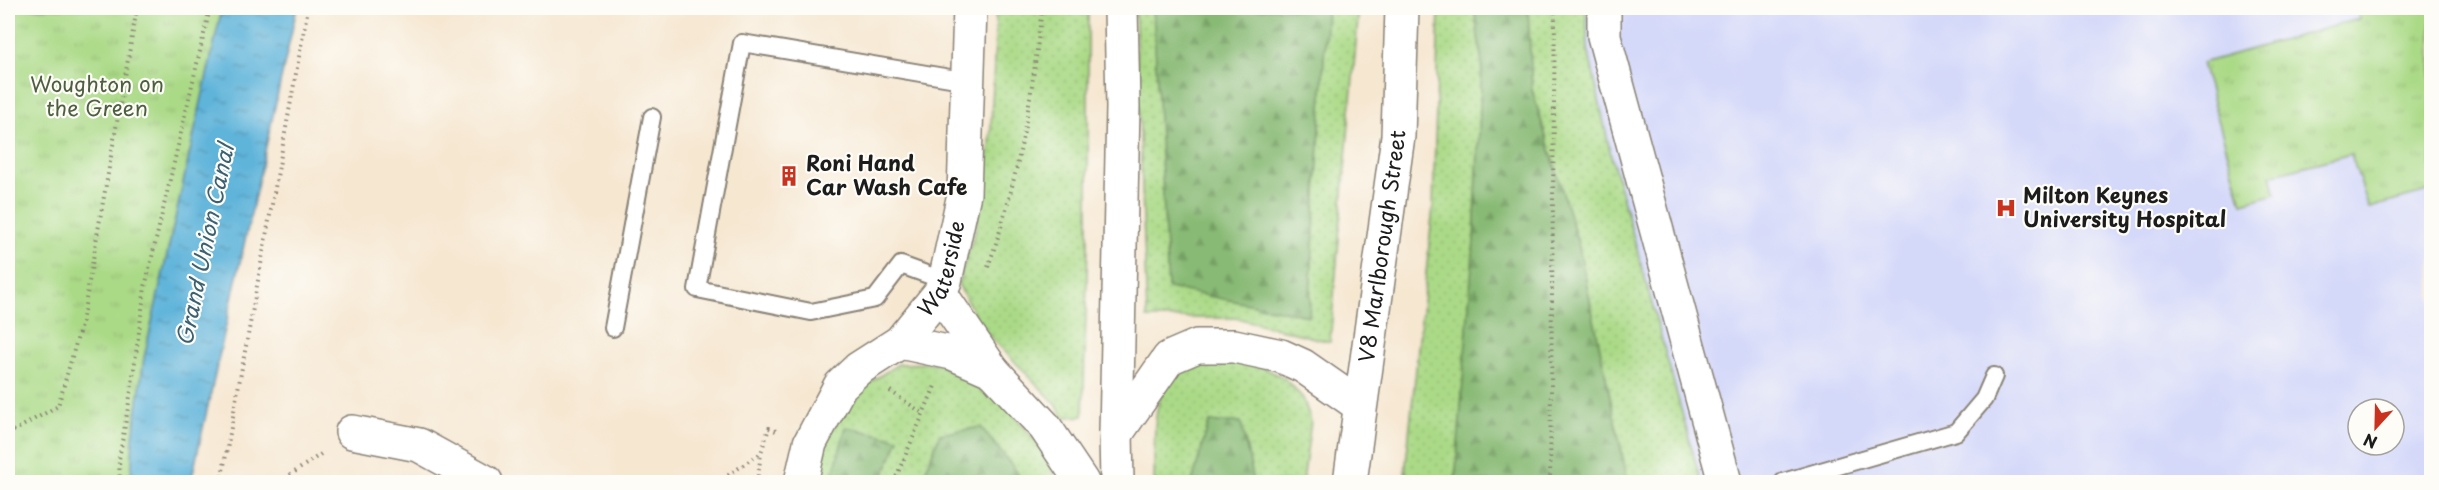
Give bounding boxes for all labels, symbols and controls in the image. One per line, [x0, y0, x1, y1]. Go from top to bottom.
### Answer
park label: Woughton on the Green [30, 67, 164, 123]
street label: V8 Marlborough Street [1349, 130, 1412, 364]
water label: Grand Union Canal [166, 138, 242, 348]
place label: Roni Hand Car Wash Cafe [806, 146, 968, 202]
building icon: Roni Hand Car Wash Cafe [777, 164, 801, 188]
place label: Milton Keynes University Hospital [2023, 178, 2226, 234]
hospital icon: Milton Keynes University Hospital [1994, 196, 2018, 220]
street label: Waterside [909, 217, 972, 323]
north arrow [2346, 397, 2406, 457]
text: N [2360, 428, 2380, 455]

